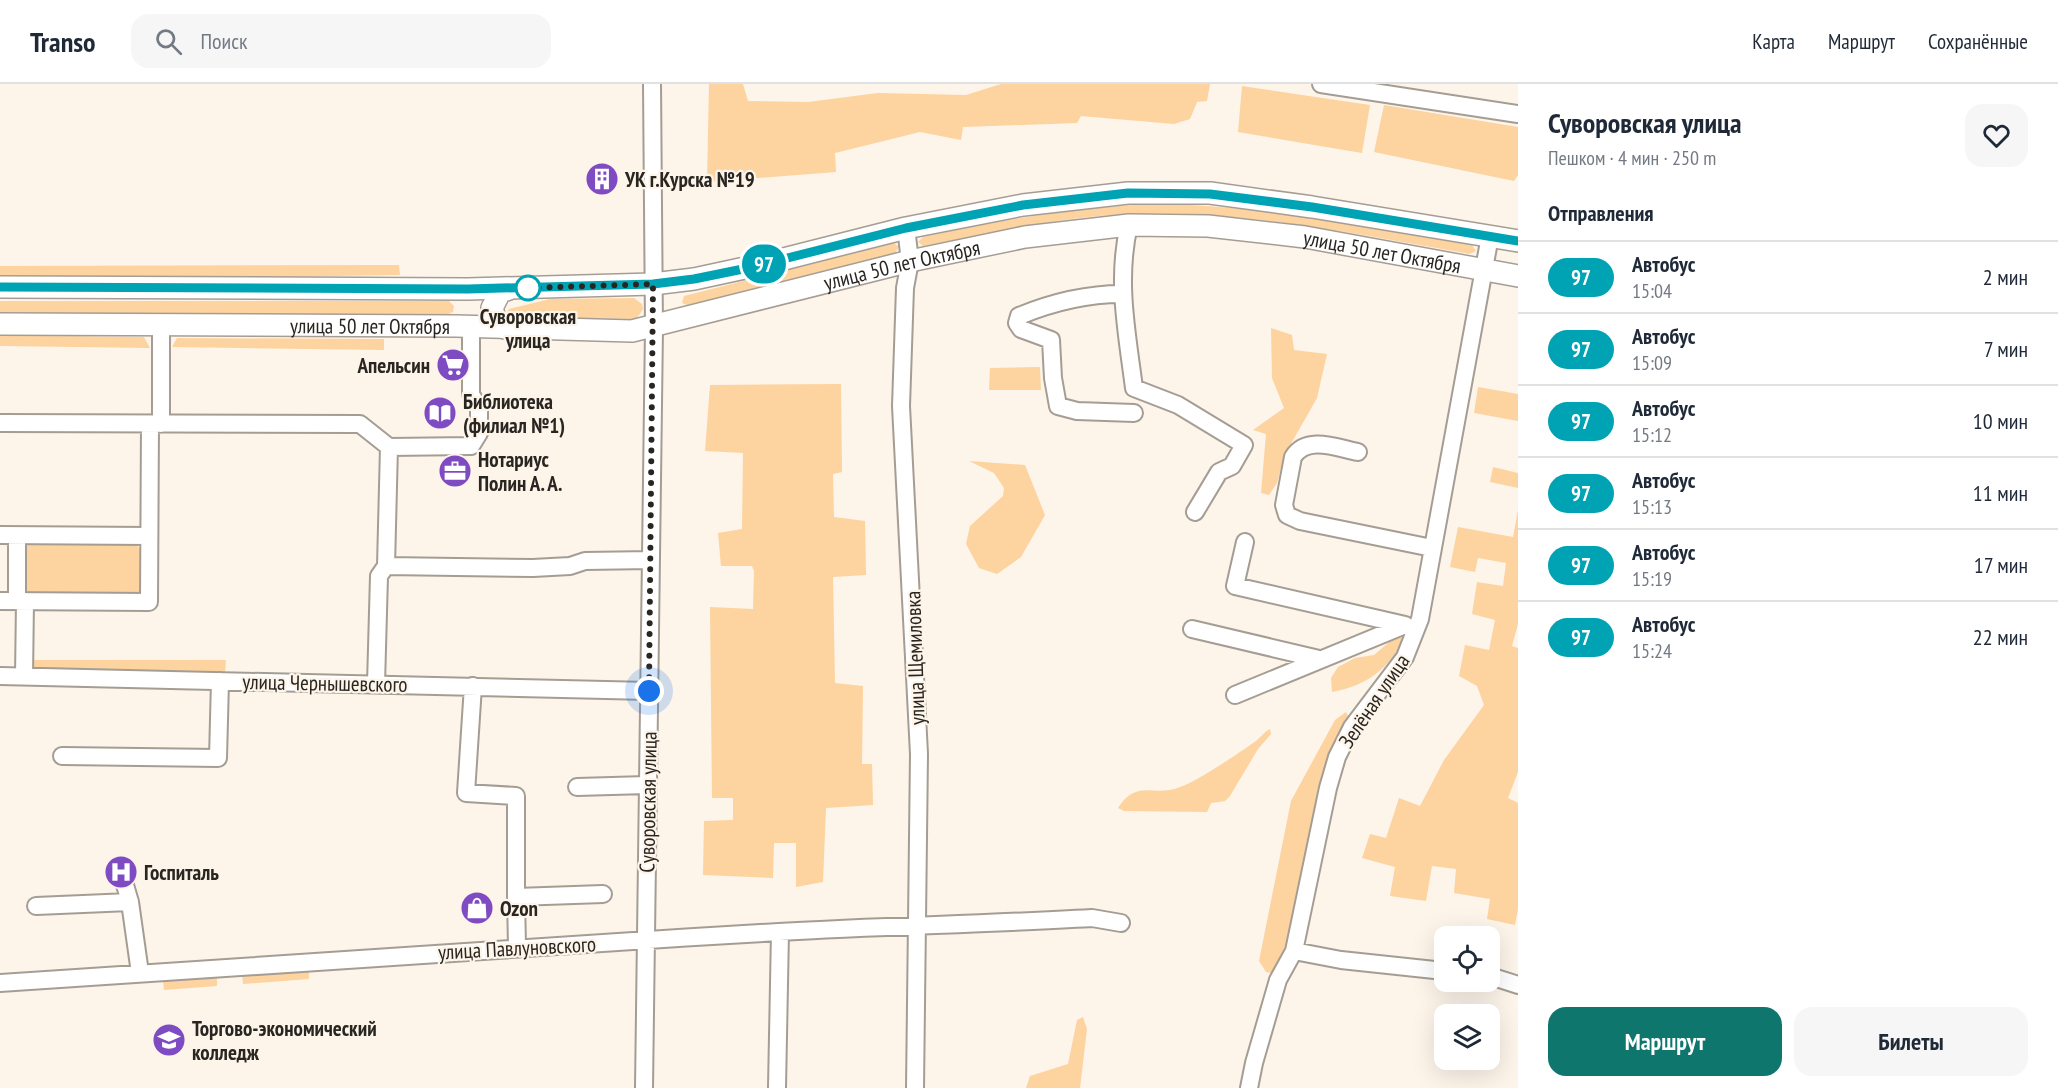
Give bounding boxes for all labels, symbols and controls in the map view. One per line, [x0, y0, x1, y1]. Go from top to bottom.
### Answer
search box [131, 14, 551, 68]
text: Transo [30, 23, 95, 60]
icon: search [152, 25, 185, 58]
text: Поиск [200, 27, 248, 55]
text: Карта [1752, 28, 1795, 55]
text: Маршрут [1828, 28, 1895, 55]
text: Сохранённые [1928, 28, 2028, 55]
text: Суворовская улица [1548, 104, 1742, 141]
button: heart [1965, 104, 2028, 167]
text: Пешком · 4 мин · 250 m [1548, 145, 1716, 171]
building icon: УК г.Курска №19 [584, 161, 620, 197]
place label: УК г.Курска №19 [624, 166, 755, 193]
text: Отправления [1548, 199, 1654, 227]
street label: улица 50 лет Октября [1301, 223, 1463, 279]
street label: улица 50 лет Октября [821, 233, 982, 296]
line badge: 97 [737, 244, 791, 284]
text: Автобус [1632, 250, 1695, 278]
text: 97 [754, 251, 774, 278]
text: 2 мин [1983, 263, 2028, 291]
text: 97 [1571, 264, 1591, 291]
marker: Суворовская улица [515, 275, 541, 301]
text: 15:04 [1632, 278, 1672, 304]
place label: Суворовская улица [480, 303, 576, 354]
street label: улица 50 лет Октября [290, 312, 450, 339]
text: Автобус [1632, 322, 1695, 350]
text: 7 мин [1984, 335, 2028, 363]
text: 97 [1571, 336, 1591, 363]
supermarket icon: Апельсин [435, 347, 471, 383]
text: 15:09 [1632, 350, 1672, 376]
place label: Апельсин [357, 352, 430, 379]
place label: Библиотека (филиал №1) [463, 388, 565, 439]
text: Автобус [1632, 394, 1695, 422]
library icon: Библиотека (филиал №1) [422, 395, 458, 431]
text: 10 мин [1973, 407, 2028, 435]
text: 97 [1571, 408, 1591, 435]
text: 15:12 [1632, 422, 1672, 448]
place label: Нотариус Полин А. А. [478, 446, 562, 497]
office icon: Нотариус Полин А. А. [437, 453, 473, 489]
text: Автобус [1632, 466, 1695, 494]
text: 11 мин [1973, 479, 2028, 507]
text: 97 [1571, 480, 1591, 507]
text: 15:13 [1632, 494, 1672, 520]
text: Автобус [1632, 538, 1695, 566]
text: 17 мин [1974, 551, 2028, 579]
text: 97 [1571, 552, 1591, 579]
text: 15:19 [1632, 566, 1672, 592]
street label: улица Щемиловка [899, 590, 931, 726]
text: Автобус [1632, 610, 1695, 638]
text: 22 мин [1973, 623, 2028, 651]
text: 97 [1571, 624, 1591, 651]
text: 15:24 [1632, 638, 1672, 664]
street label: Зелёная улица [1333, 649, 1415, 753]
street label: улица Чернышевского [242, 668, 408, 698]
your location [634, 676, 664, 706]
street label: Суворовская улица [633, 731, 663, 873]
hospital icon: Госпиталь [103, 854, 139, 890]
place label: Госпиталь [144, 859, 219, 886]
shop icon: Ozon [459, 890, 495, 926]
place label: Ozon [500, 895, 538, 922]
map controls [1434, 926, 1500, 1070]
button: locate [1434, 926, 1500, 992]
street label: улица Павлуновского [437, 930, 597, 966]
button: layers [1434, 1004, 1500, 1070]
button: Маршрут [1548, 1007, 1782, 1076]
button: Билеты [1794, 1007, 2028, 1076]
place label: Торгово-экономический колледж [192, 1015, 377, 1066]
school or university icon: Торгово-экономический колледж [151, 1022, 187, 1058]

